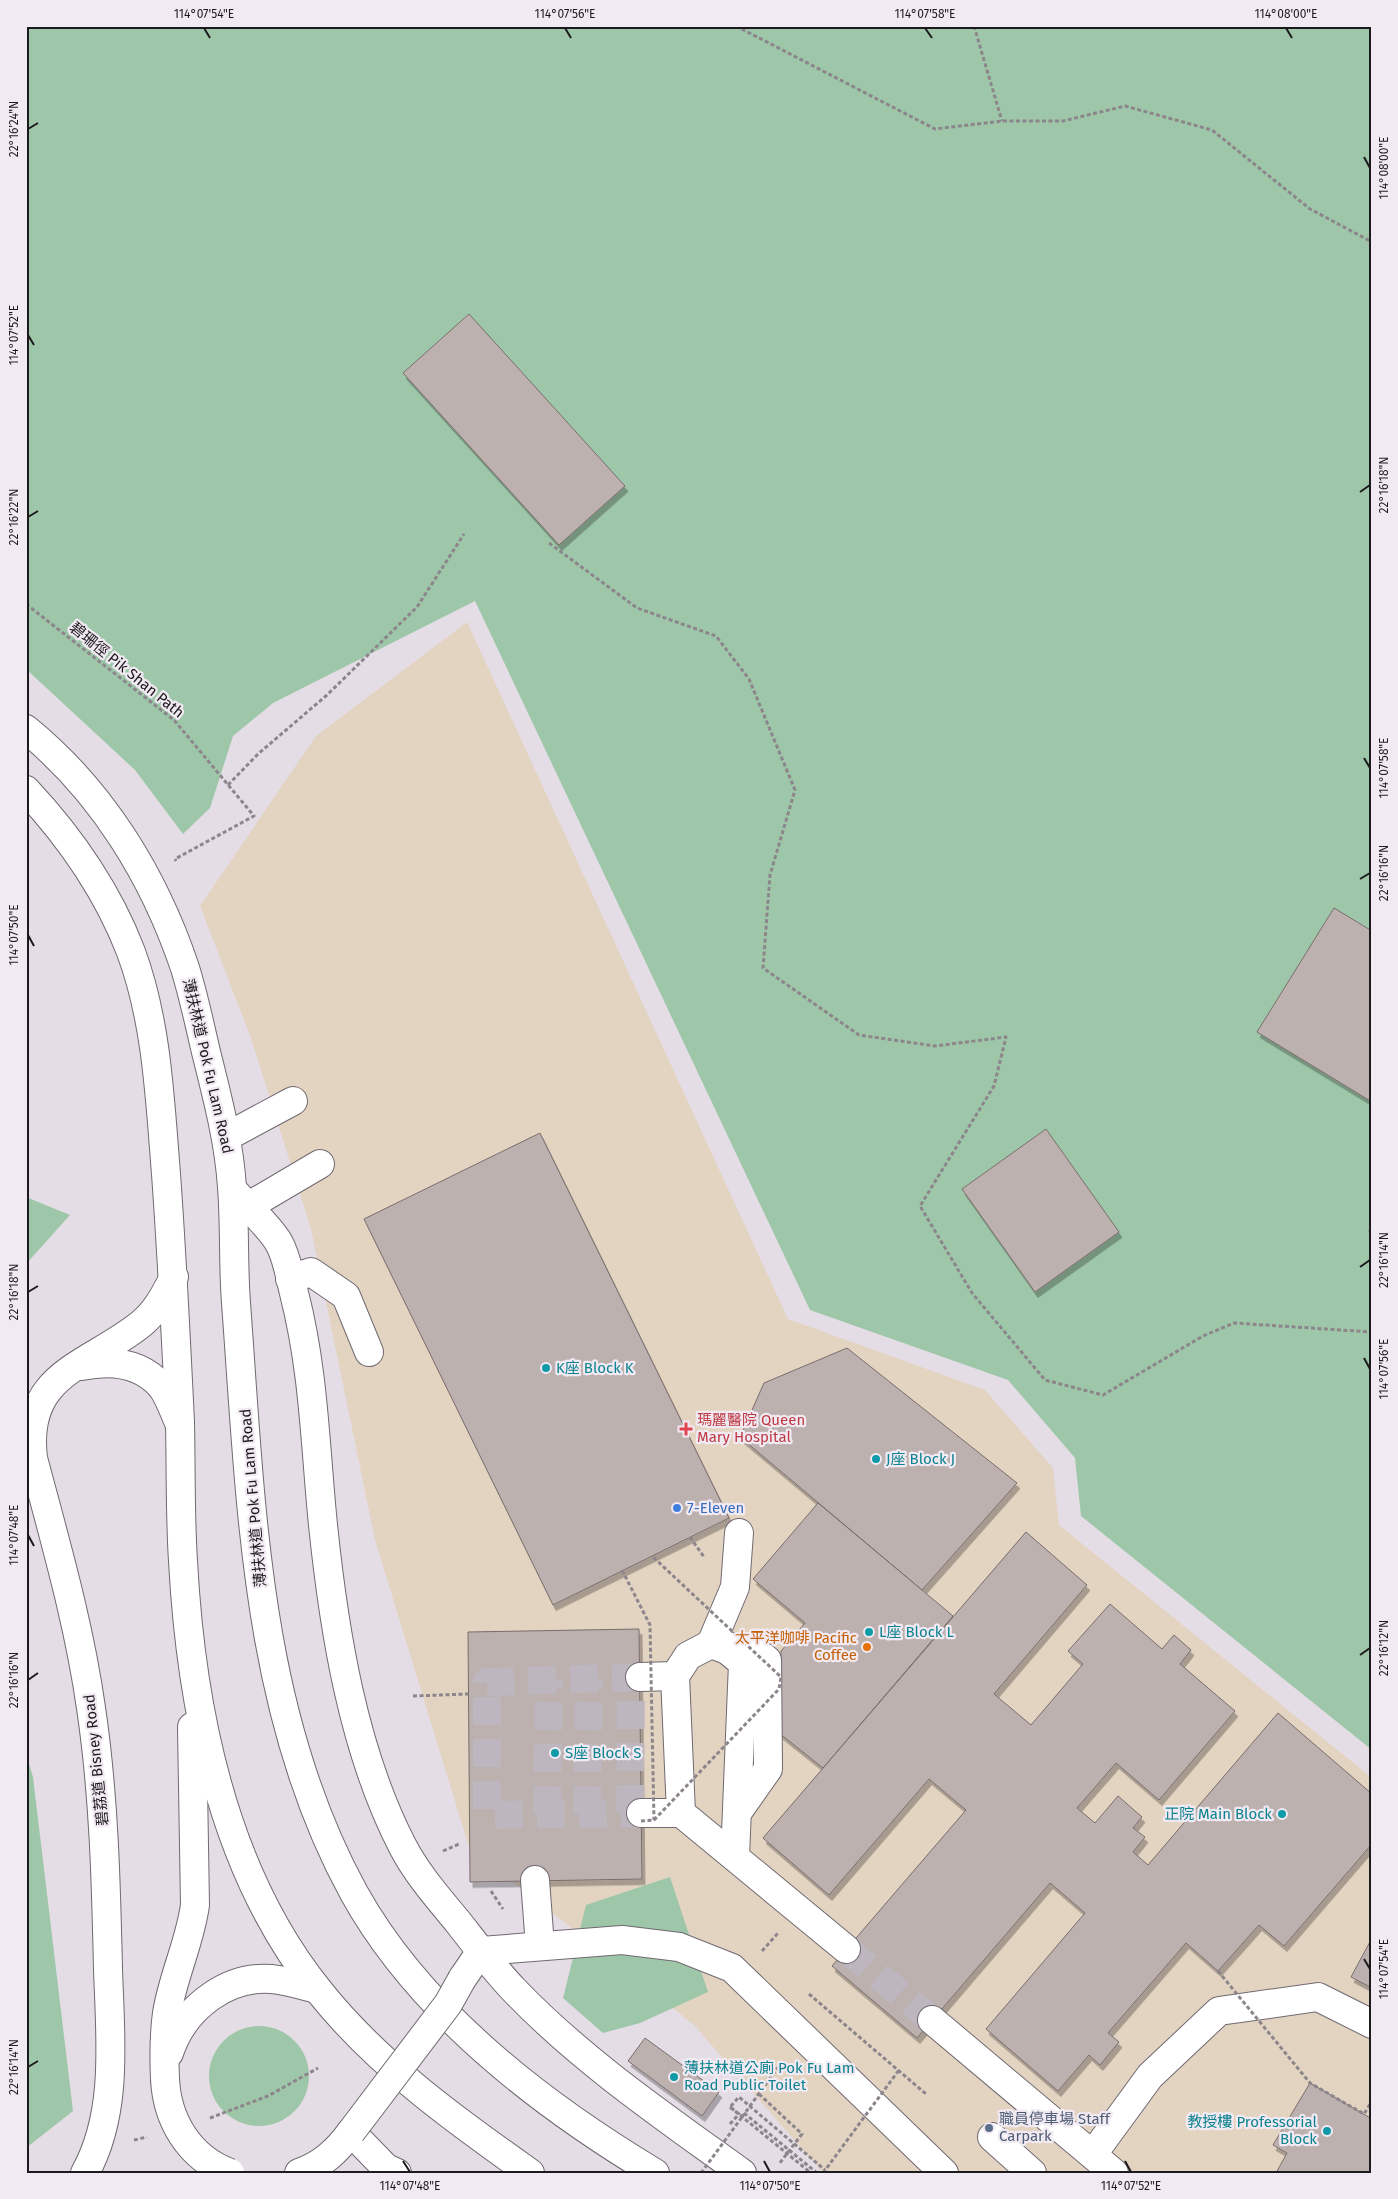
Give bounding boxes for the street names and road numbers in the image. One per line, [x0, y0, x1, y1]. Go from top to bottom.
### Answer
street label: 碧珊徑 Pik Shan Path [66, 618, 188, 722]
street label: 薄扶林道 Pok Fu Lam Road [179, 977, 237, 1155]
street label: 薄扶林道 Pok Fu Lam Road [236, 1408, 270, 1588]
street label: 碧荔道 Bisney Road [80, 1693, 112, 1827]

